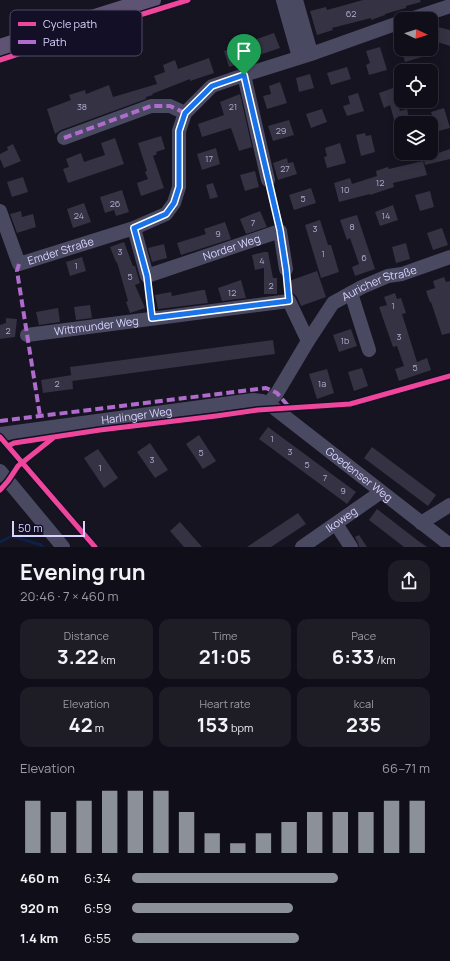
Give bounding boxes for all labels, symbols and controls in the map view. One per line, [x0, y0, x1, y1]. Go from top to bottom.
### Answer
house number: 62 [346, 7, 356, 20]
legend [10, 10, 142, 56]
north arrow [394, 12, 438, 56]
map controls [394, 12, 438, 160]
text: Cycle path [43, 16, 97, 31]
text: Path [43, 34, 66, 49]
pin [227, 34, 261, 75]
icon: arrive [233, 40, 255, 62]
button: locate [394, 64, 438, 108]
house number: 38 [77, 100, 87, 113]
house number: 21 [229, 100, 237, 113]
button: layers [394, 116, 438, 160]
house number: 29 [276, 124, 286, 137]
house number: 17 [205, 152, 213, 165]
house number: 27 [280, 162, 290, 175]
house number: 12 [376, 176, 384, 189]
house number: 10 [341, 183, 350, 196]
house number: 5 [300, 192, 306, 205]
house number: 26 [110, 197, 121, 210]
house number: 24 [74, 209, 84, 222]
house number: 14 [382, 209, 390, 222]
house number: 7 [251, 216, 256, 229]
house number: 8 [349, 220, 355, 233]
house number: 3 [313, 222, 318, 235]
house number: 9 [215, 227, 221, 240]
street label: Norder Weg [201, 230, 262, 264]
street label: Emder Straße [25, 233, 96, 268]
house number: 3 [118, 245, 123, 258]
house number: 1 [321, 247, 325, 260]
house number: 6 [361, 251, 367, 264]
house number: 4 [259, 254, 265, 267]
house number: 1 [74, 259, 78, 272]
street label: Auricher Straße [339, 261, 419, 304]
house number: 5 [127, 270, 133, 283]
house number: 2 [268, 279, 274, 292]
house number: 12 [228, 286, 236, 299]
house number: 1 [391, 299, 395, 312]
street label: Wittmunder Weg [53, 313, 139, 338]
house number: 2 [5, 324, 11, 337]
house number: 3 [397, 330, 402, 343]
house number: 1b [341, 334, 349, 347]
house number: 5 [412, 361, 418, 374]
house number: 2 [54, 377, 60, 390]
house number: 1a [318, 377, 326, 390]
street label: Harlinger Weg [100, 403, 173, 427]
house number: 1 [270, 432, 274, 445]
street label: Goedenser Weg [323, 443, 396, 505]
house number: 3 [288, 445, 293, 458]
house number: 5 [198, 446, 204, 459]
house number: 3 [150, 453, 155, 466]
house number: 5 [304, 458, 310, 471]
house number: 1 [98, 461, 102, 474]
house number: 7 [323, 471, 328, 484]
house number: 9 [340, 484, 346, 497]
street label: Ikoweg [322, 503, 360, 535]
scale bar [12, 519, 85, 538]
text: 50 m [18, 520, 43, 535]
text: Evening run [20, 557, 145, 587]
button: share [388, 560, 430, 602]
text: 20:46 · 7 × 460 m [20, 587, 118, 605]
text: Distance [64, 628, 109, 643]
text: Time [213, 628, 237, 643]
text: Pace [351, 628, 376, 643]
text: 3.22 [57, 643, 99, 670]
text: 21:05 [199, 643, 251, 670]
text: 6:33 [332, 643, 374, 670]
text: km [99, 652, 116, 667]
text: /km [374, 652, 396, 667]
text: Elevation [63, 696, 110, 711]
text: Heart rate [199, 696, 251, 711]
text: kcal [354, 696, 374, 711]
text: 42 [69, 711, 93, 738]
text: 153 [197, 711, 229, 738]
text: 235 [346, 711, 381, 738]
text: m [93, 720, 104, 735]
text: bpm [229, 720, 253, 735]
text: Elevation [20, 759, 75, 777]
text: 66–71 m [382, 759, 430, 777]
text: 460 m [20, 869, 59, 887]
text: 6:34 [84, 869, 111, 887]
text: 920 m [20, 899, 59, 917]
text: 6:59 [84, 899, 112, 917]
text: 1.4 km [20, 929, 58, 947]
text: 6:55 [84, 929, 111, 947]

